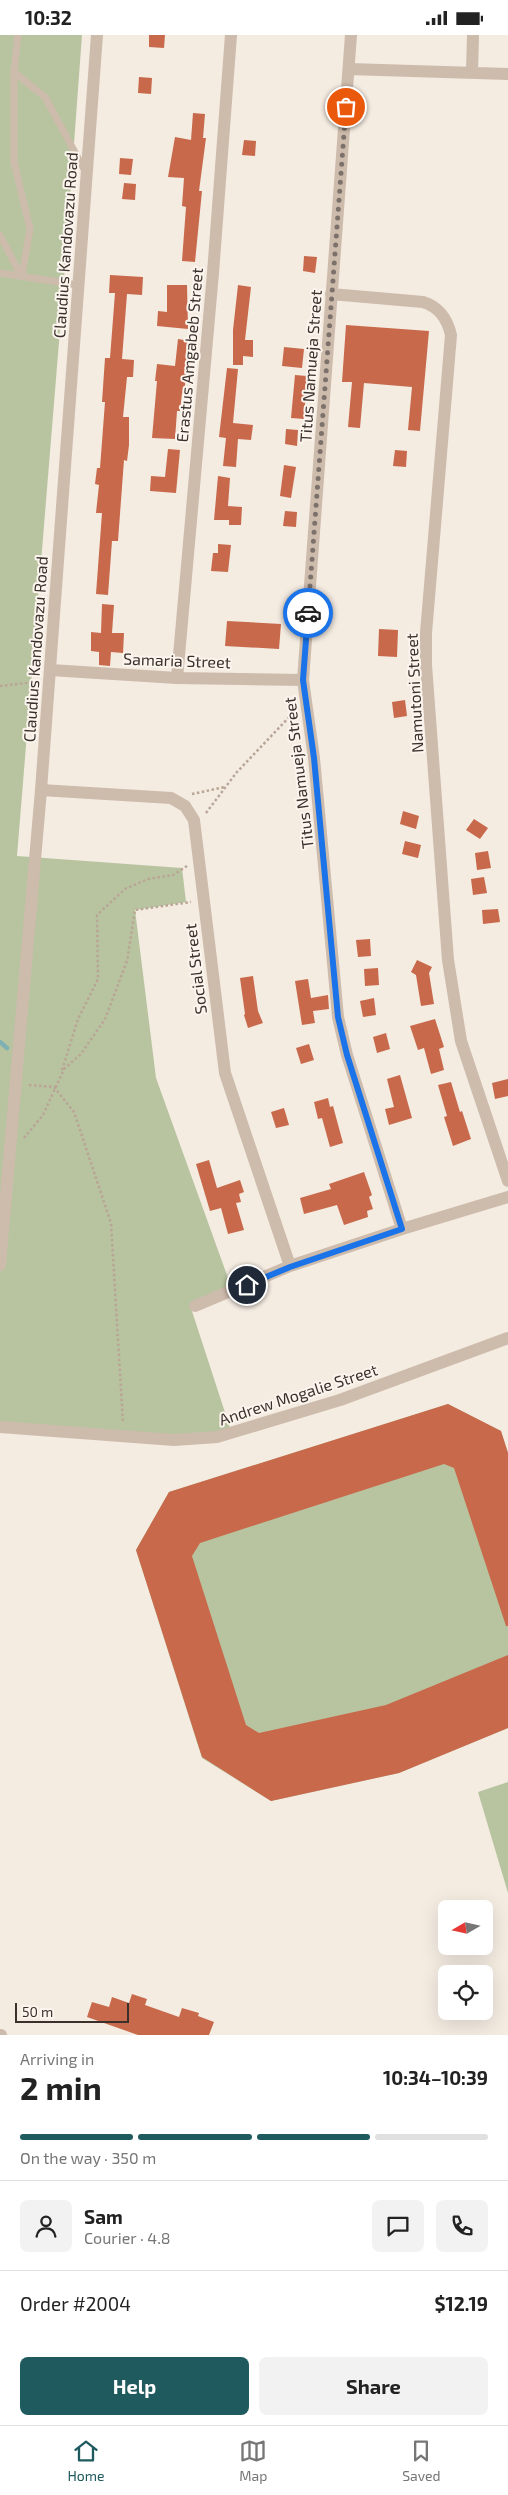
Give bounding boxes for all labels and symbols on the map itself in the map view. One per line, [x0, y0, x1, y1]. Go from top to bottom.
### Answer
pin [325, 86, 367, 128]
street label: Claudius Kandovazu Road [49, 151, 81, 339]
street label: Erastus Amgabeb Street [172, 267, 206, 443]
street label: Titus Namueja Street [295, 289, 326, 443]
street label: Claudius Kandovazu Road [19, 555, 51, 743]
courier [283, 588, 333, 638]
street label: Namutoni Street [401, 633, 427, 753]
street label: Samaria Street [123, 649, 231, 671]
street label: Titus Namueja Street [279, 696, 318, 850]
street label: Social Street [180, 923, 210, 1015]
pin [226, 1264, 268, 1306]
street label: Andrew Mogalie Street [216, 1359, 380, 1429]
north arrow [438, 1900, 492, 1955]
scale bar [15, 2000, 129, 2023]

